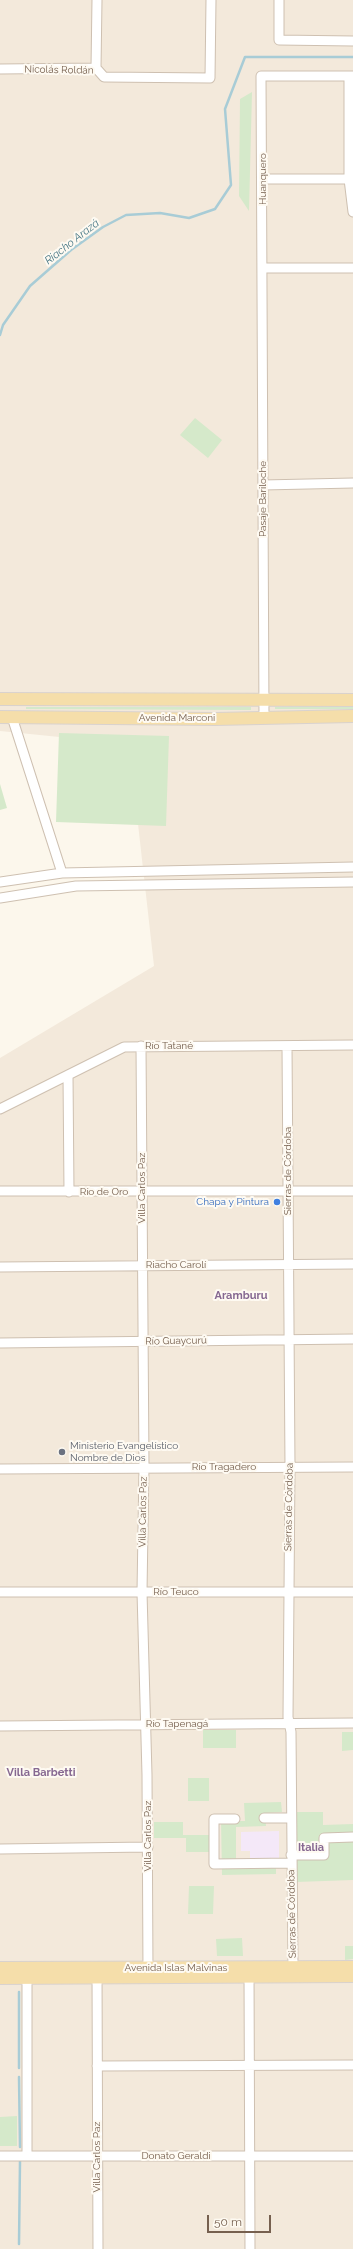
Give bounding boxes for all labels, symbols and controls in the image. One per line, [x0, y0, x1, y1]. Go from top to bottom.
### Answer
street label: Nicolás Roldán [24, 63, 94, 77]
street label: Huanquero [257, 153, 269, 205]
water label: Riacho Arazá [42, 217, 102, 267]
street label: Pasaje Bariloche [257, 461, 269, 537]
street label: Avenida Marconi [139, 712, 215, 724]
street label: Río Tatané [145, 1040, 193, 1052]
street label: Sierras de Córdoba [282, 1127, 294, 1215]
street label: Villa Carlos Paz [136, 1153, 148, 1223]
street label: Río de Oro [80, 1186, 128, 1198]
place label: Chapa y Pintura [196, 1196, 269, 1208]
marker: Chapa y Pintura [272, 1197, 282, 1207]
street label: Riacho Carolí [146, 1259, 206, 1271]
district label: Aramburu [214, 1289, 268, 1303]
street label: Río Guaycurú [145, 1334, 207, 1348]
place label: Ministerio Evangelístico Nombre de Dios [70, 1440, 178, 1464]
marker: Ministerio Evangelístico Nombre de Dios [57, 1447, 67, 1457]
street label: Río Tragadero [192, 1461, 256, 1473]
street label: Sierras de Córdoba [282, 1463, 296, 1551]
street label: Villa Carlos Paz [136, 1476, 150, 1548]
street label: Río Teuco [153, 1586, 199, 1598]
street label: Río Tapenagá [146, 1718, 208, 1730]
district label: Villa Barbetti [7, 1766, 75, 1780]
street label: Villa Carlos Paz [142, 1801, 154, 1871]
district label: Italia [298, 1841, 324, 1855]
street label: Sierras de Córdoba [285, 1870, 299, 1958]
street label: Avenida Islas Malvinas [125, 1962, 227, 1974]
street label: Villa Carlos Paz [91, 2122, 103, 2192]
street label: Donato Geraldi [141, 2150, 211, 2162]
scale bar [209, 2207, 273, 2233]
text: 50 m [214, 2215, 242, 2229]

